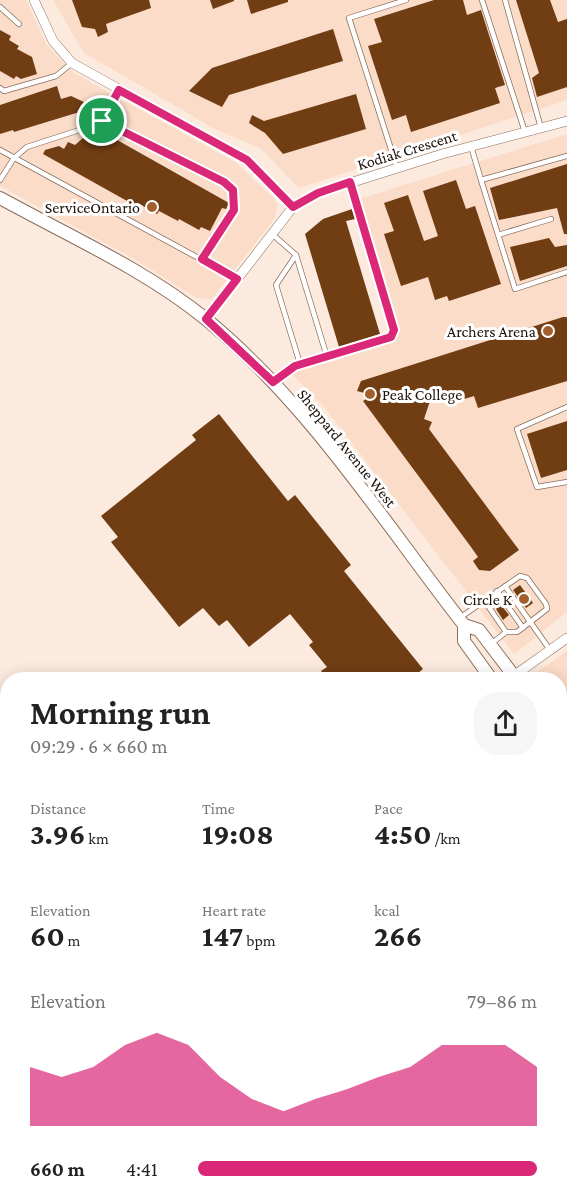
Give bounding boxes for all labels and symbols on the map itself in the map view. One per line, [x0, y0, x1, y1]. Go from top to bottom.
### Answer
pin [76, 95, 127, 146]
street label: Kodiak Crescent [355, 127, 459, 173]
place label: ServiceOntario [45, 199, 140, 216]
marker: ServiceOntario [145, 200, 159, 214]
place label: Archers Arena [447, 323, 537, 340]
marker: Archers Arena [541, 324, 555, 338]
street label: Sheppard Avenue West [293, 386, 400, 512]
place label: Peak College [382, 386, 462, 404]
marker: Peak College [363, 387, 377, 401]
place label: Circle K [463, 591, 513, 608]
marker: Circle K [517, 592, 531, 606]

